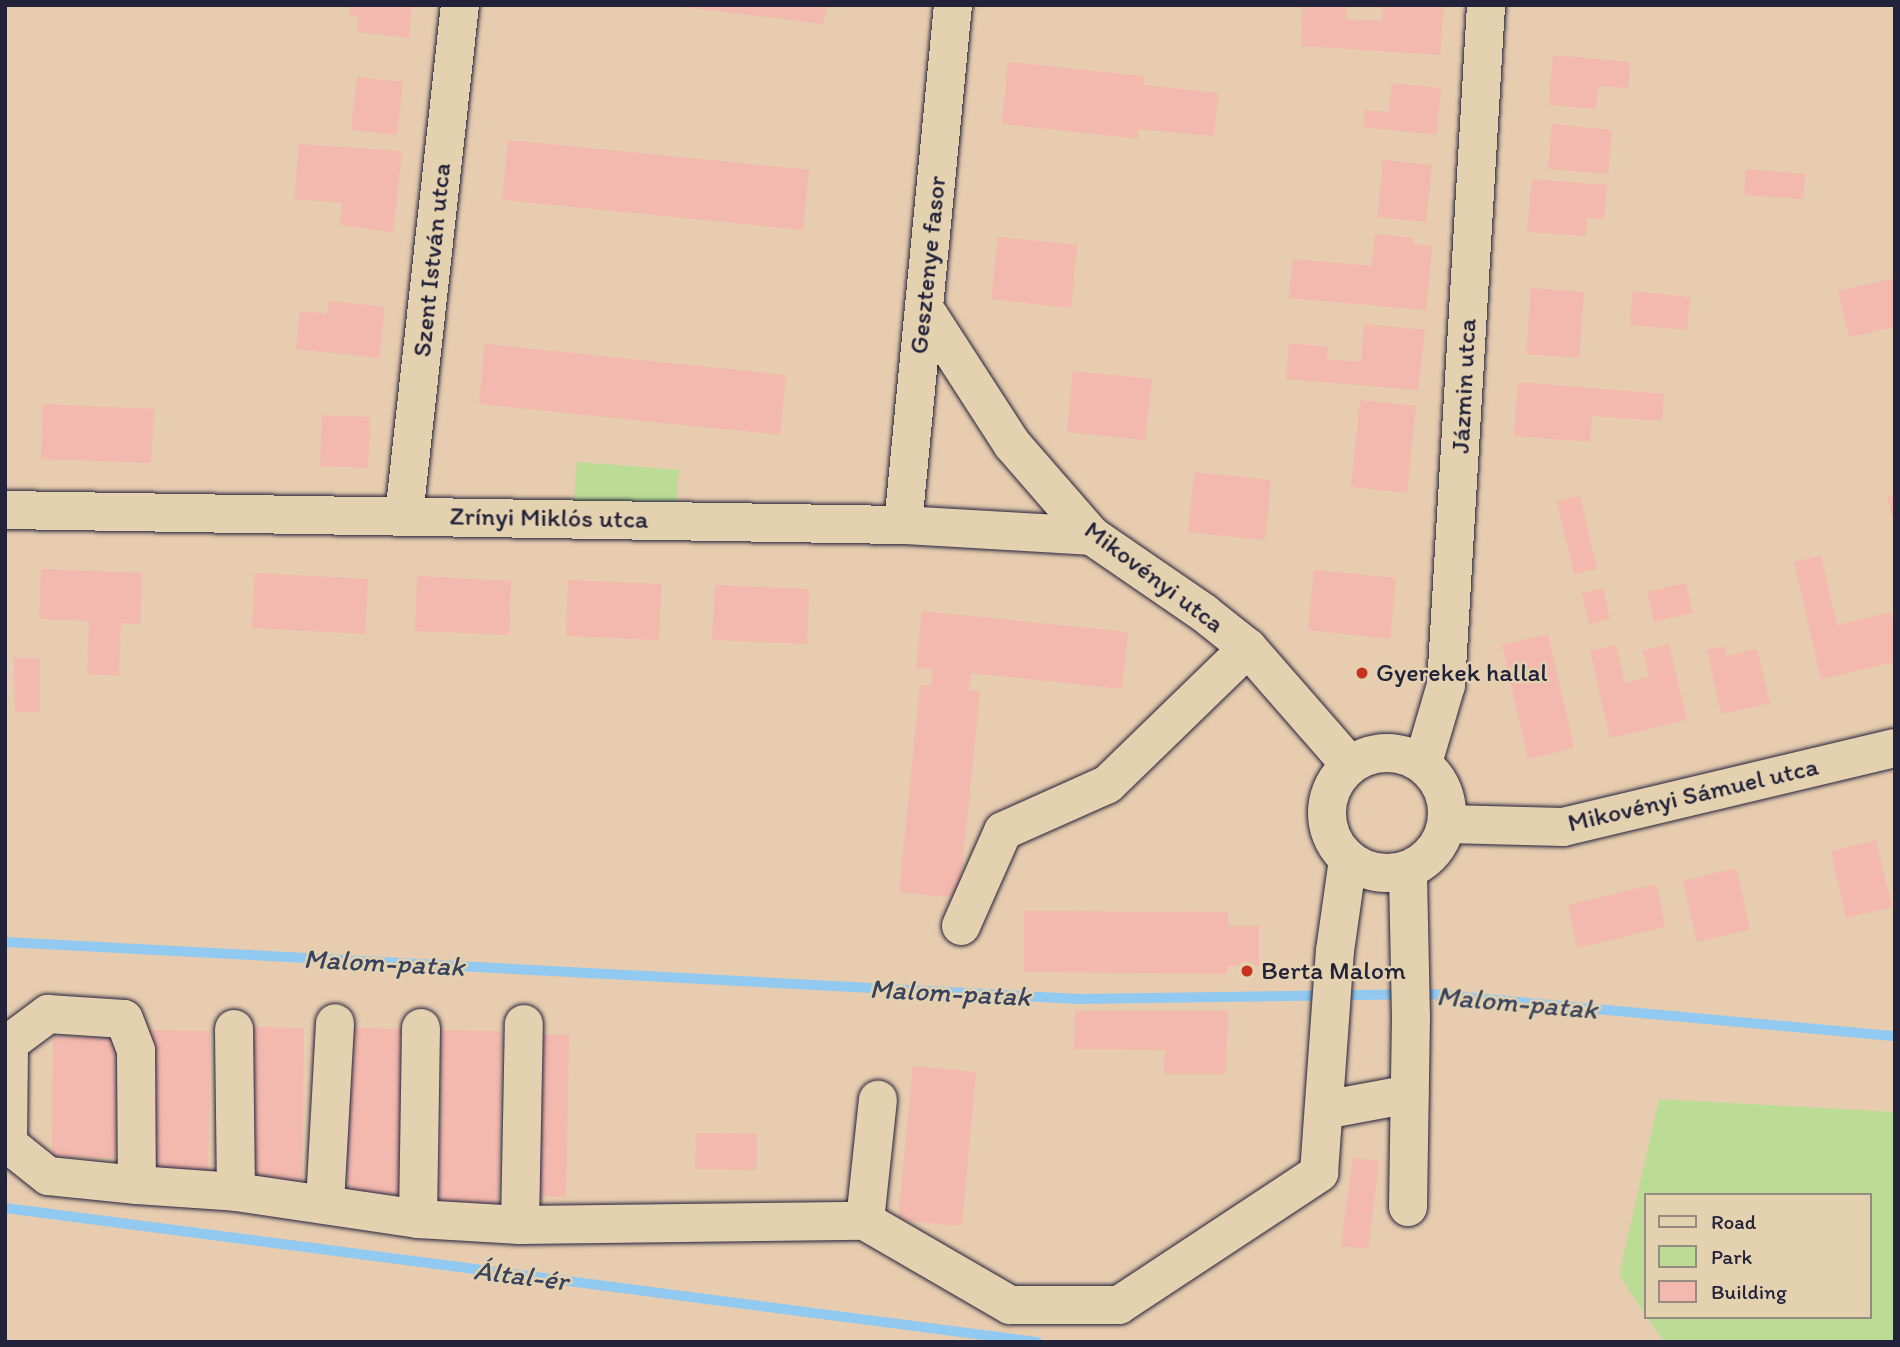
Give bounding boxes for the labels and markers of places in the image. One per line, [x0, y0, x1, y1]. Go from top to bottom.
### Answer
place label: Gyerekek hallal [1376, 657, 1548, 689]
marker: Gyerekek hallal [1354, 665, 1370, 681]
place label: Berta Malom [1261, 955, 1404, 987]
marker: Berta Malom [1239, 963, 1255, 979]

